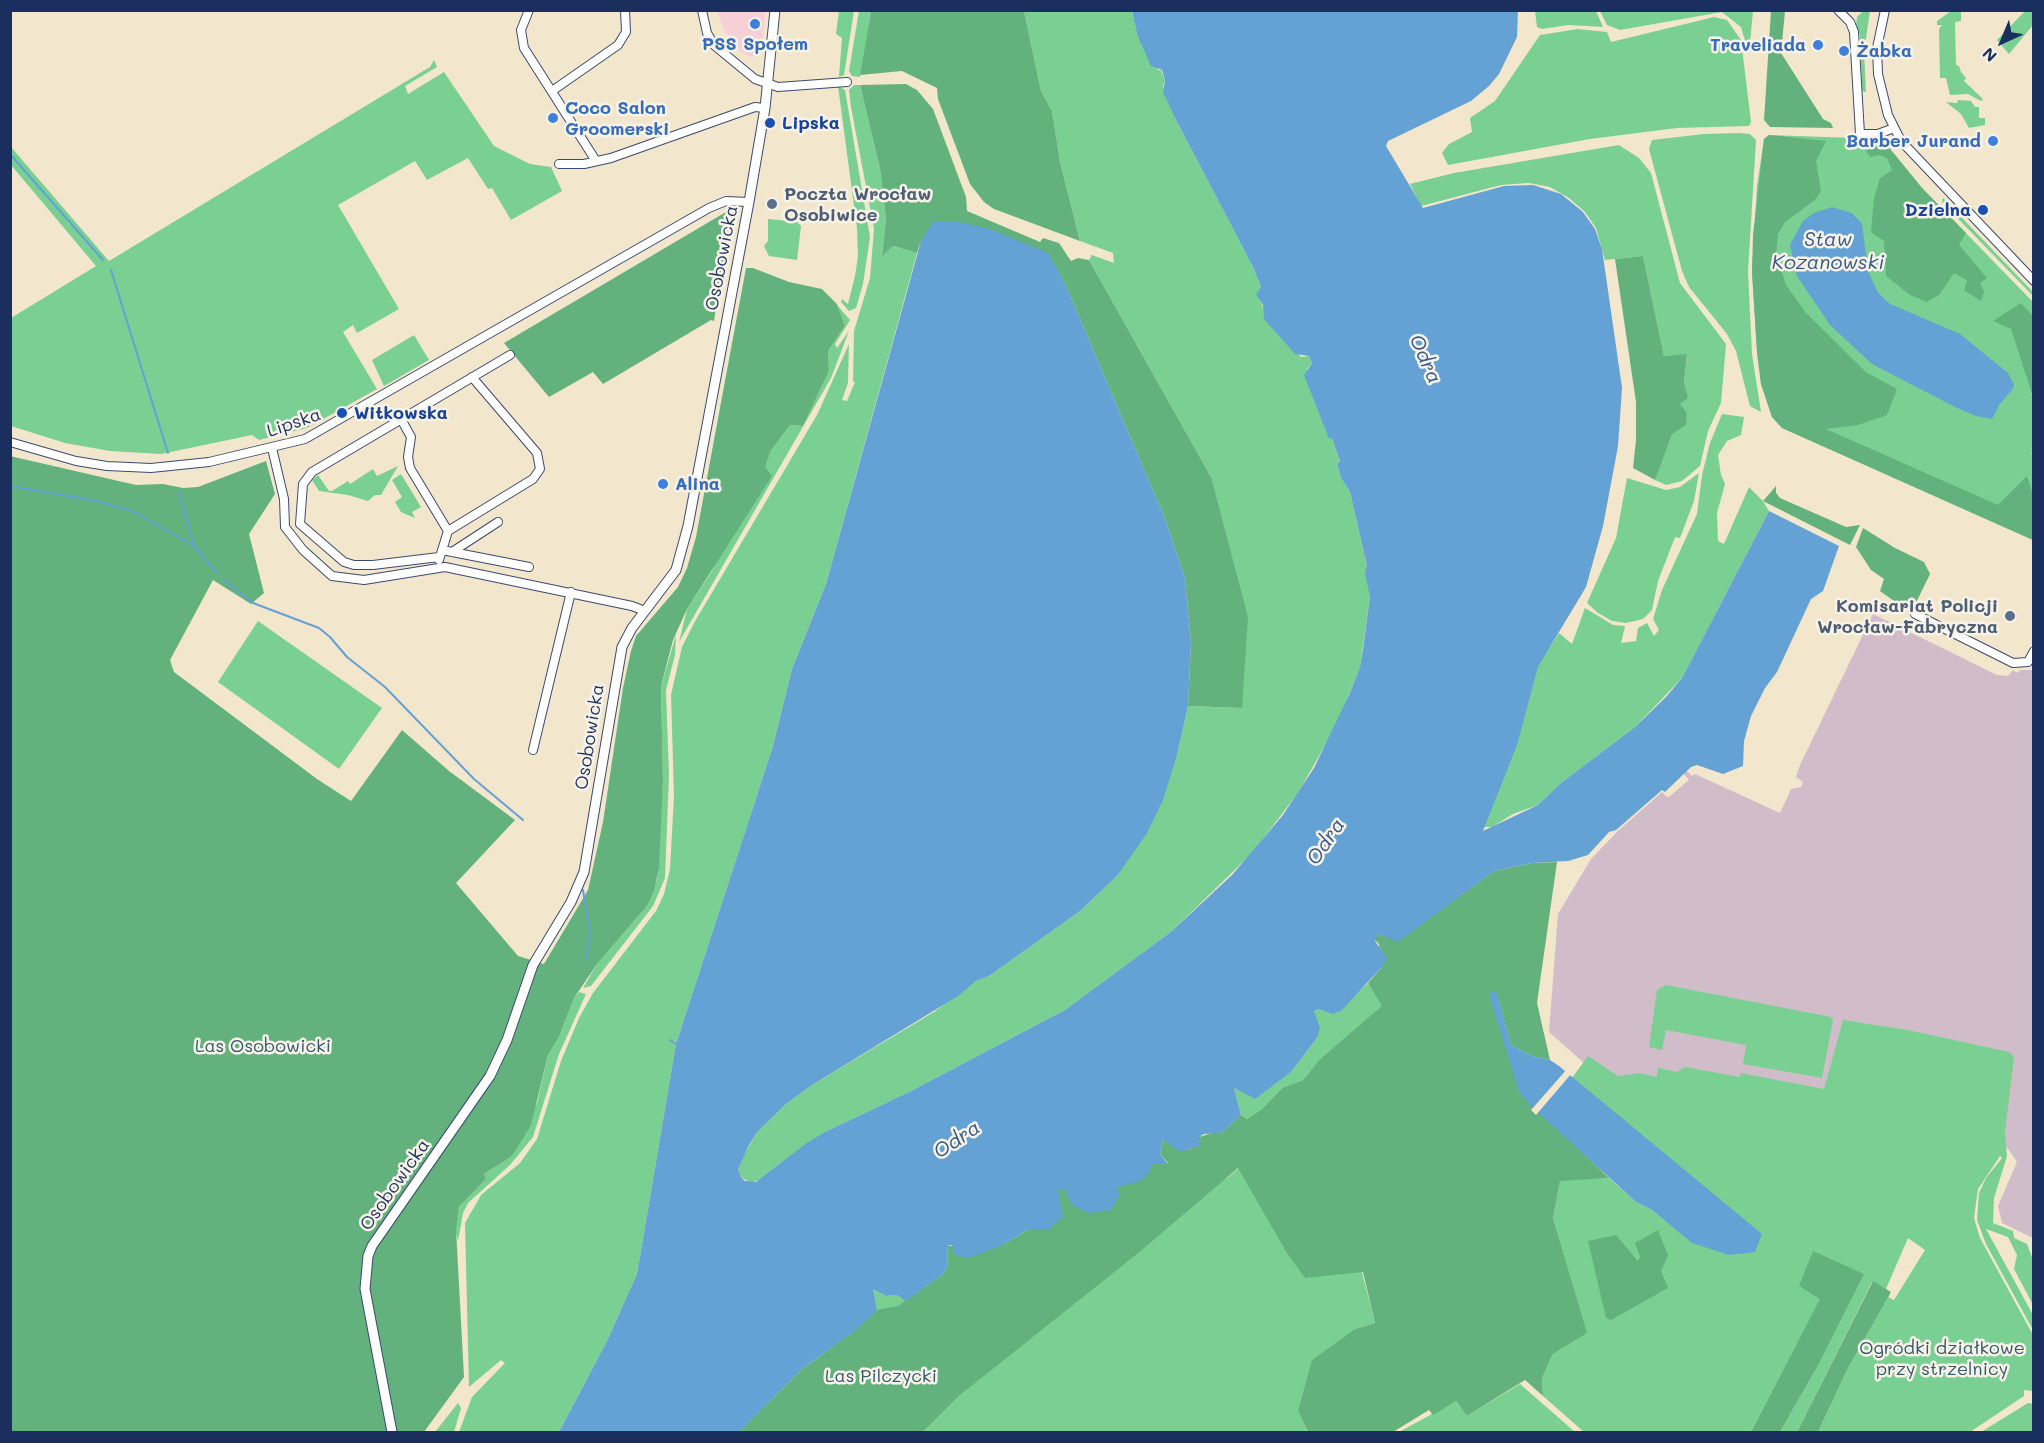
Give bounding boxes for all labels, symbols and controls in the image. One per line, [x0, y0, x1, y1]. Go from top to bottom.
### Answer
north arrow [1972, 12, 2032, 72]
marker: PSS Społem [748, 17, 762, 31]
place label: PSS Społem [702, 33, 808, 55]
place label: Traveliada [1710, 34, 1806, 56]
marker: Traveliada [1811, 38, 1825, 52]
place label: Żabka [1856, 40, 1912, 62]
marker: Żabka [1837, 44, 1851, 58]
text: N [1977, 44, 2001, 67]
place label: Coco Salon Groomerski [565, 97, 669, 140]
marker: Coco Salon Groomerski [546, 111, 560, 125]
place label: Lipska [782, 112, 840, 134]
marker: Lipska [763, 116, 777, 130]
place label: Barber Jurand [1846, 130, 1981, 152]
marker: Barber Jurand [1986, 134, 2000, 148]
place label: Poczta Wrocław Osobiwice [784, 183, 931, 226]
marker: Poczta Wrocław Osobiwice [765, 197, 779, 211]
place label: Dzielna [1905, 199, 1971, 221]
marker: Dzielna [1976, 203, 1990, 217]
street label: Osobowicka [701, 204, 743, 312]
water label: Staw Kozanowski [1772, 228, 1884, 275]
water label: Odra [1404, 331, 1446, 387]
place label: Witkowska [354, 402, 448, 424]
street label: Lipska [264, 404, 324, 442]
marker: Witkowska [335, 406, 349, 420]
place label: Alina [675, 473, 720, 495]
marker: Alina [656, 477, 670, 491]
place label: Komisariat Policji Wrocław-Fabryczna [1817, 595, 1998, 638]
marker: Komisariat Policji Wrocław-Fabryczna [2003, 609, 2017, 623]
street label: Osobowicka [571, 683, 609, 791]
water label: Odra [1302, 814, 1350, 870]
park label: Las Osobowicki [195, 1035, 331, 1057]
water label: Odra [929, 1116, 985, 1164]
street label: Osobowicka [356, 1135, 434, 1235]
park label: Ogródki działkowe przy strzelnicy [1859, 1337, 2025, 1380]
park label: Las Pilczycki [825, 1365, 937, 1387]

